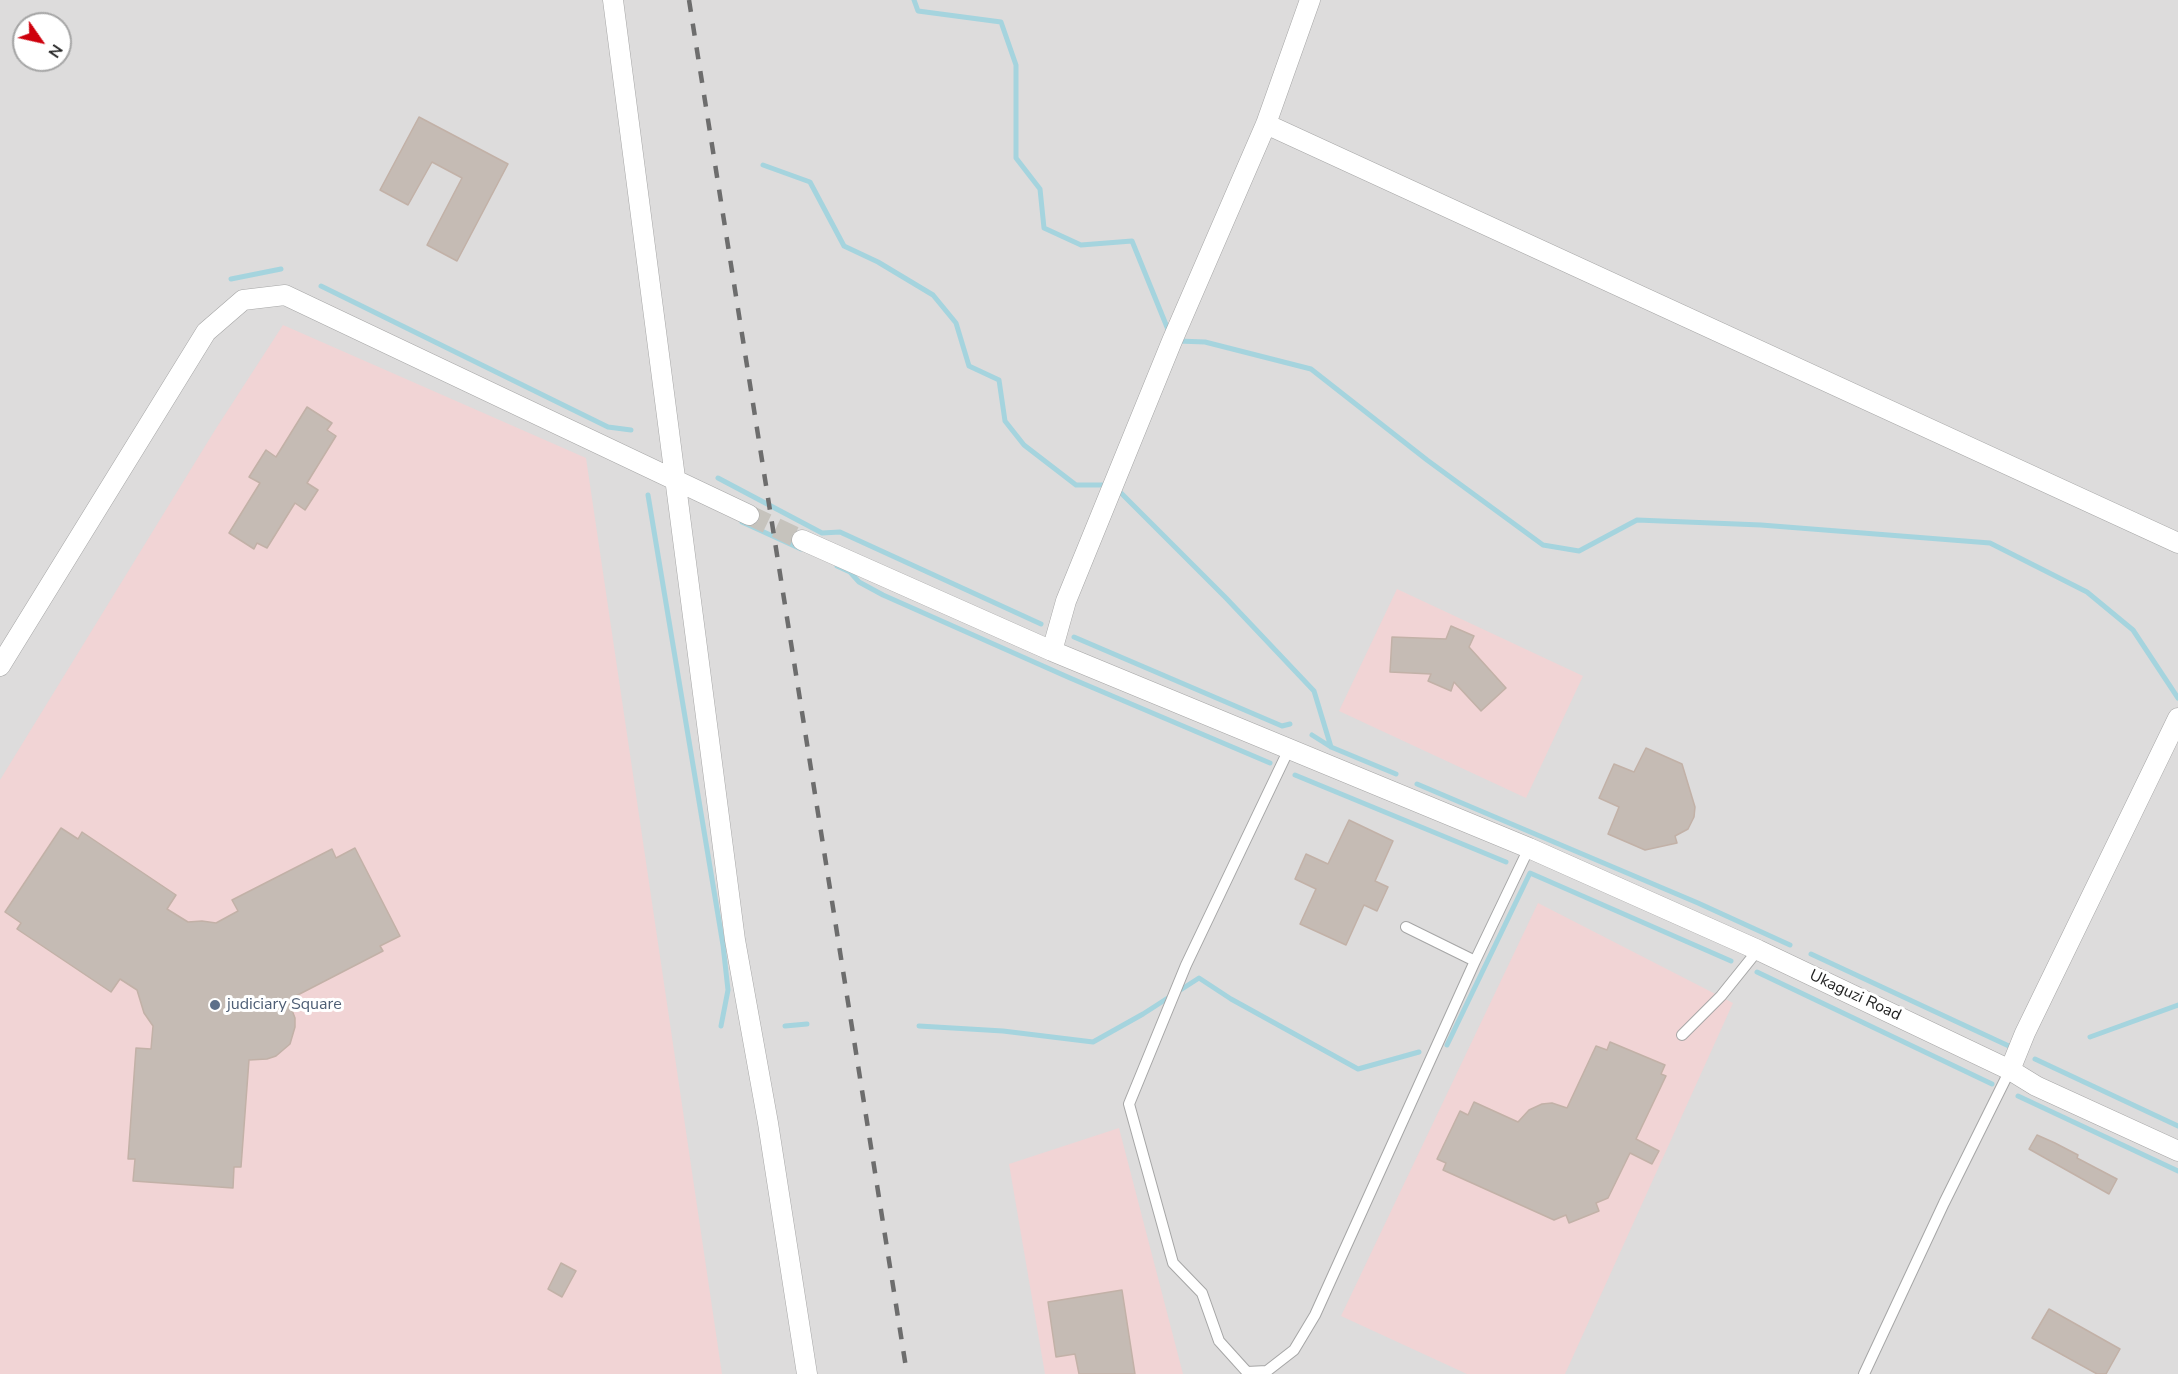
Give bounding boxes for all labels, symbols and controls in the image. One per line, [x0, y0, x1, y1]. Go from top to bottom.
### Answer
north arrow [12, 12, 72, 72]
text: N [43, 40, 68, 62]
street label: Ukaguzi Road [1806, 966, 1904, 1026]
place label: judiciary Square [227, 995, 342, 1015]
marker: judiciary Square [208, 998, 222, 1012]

